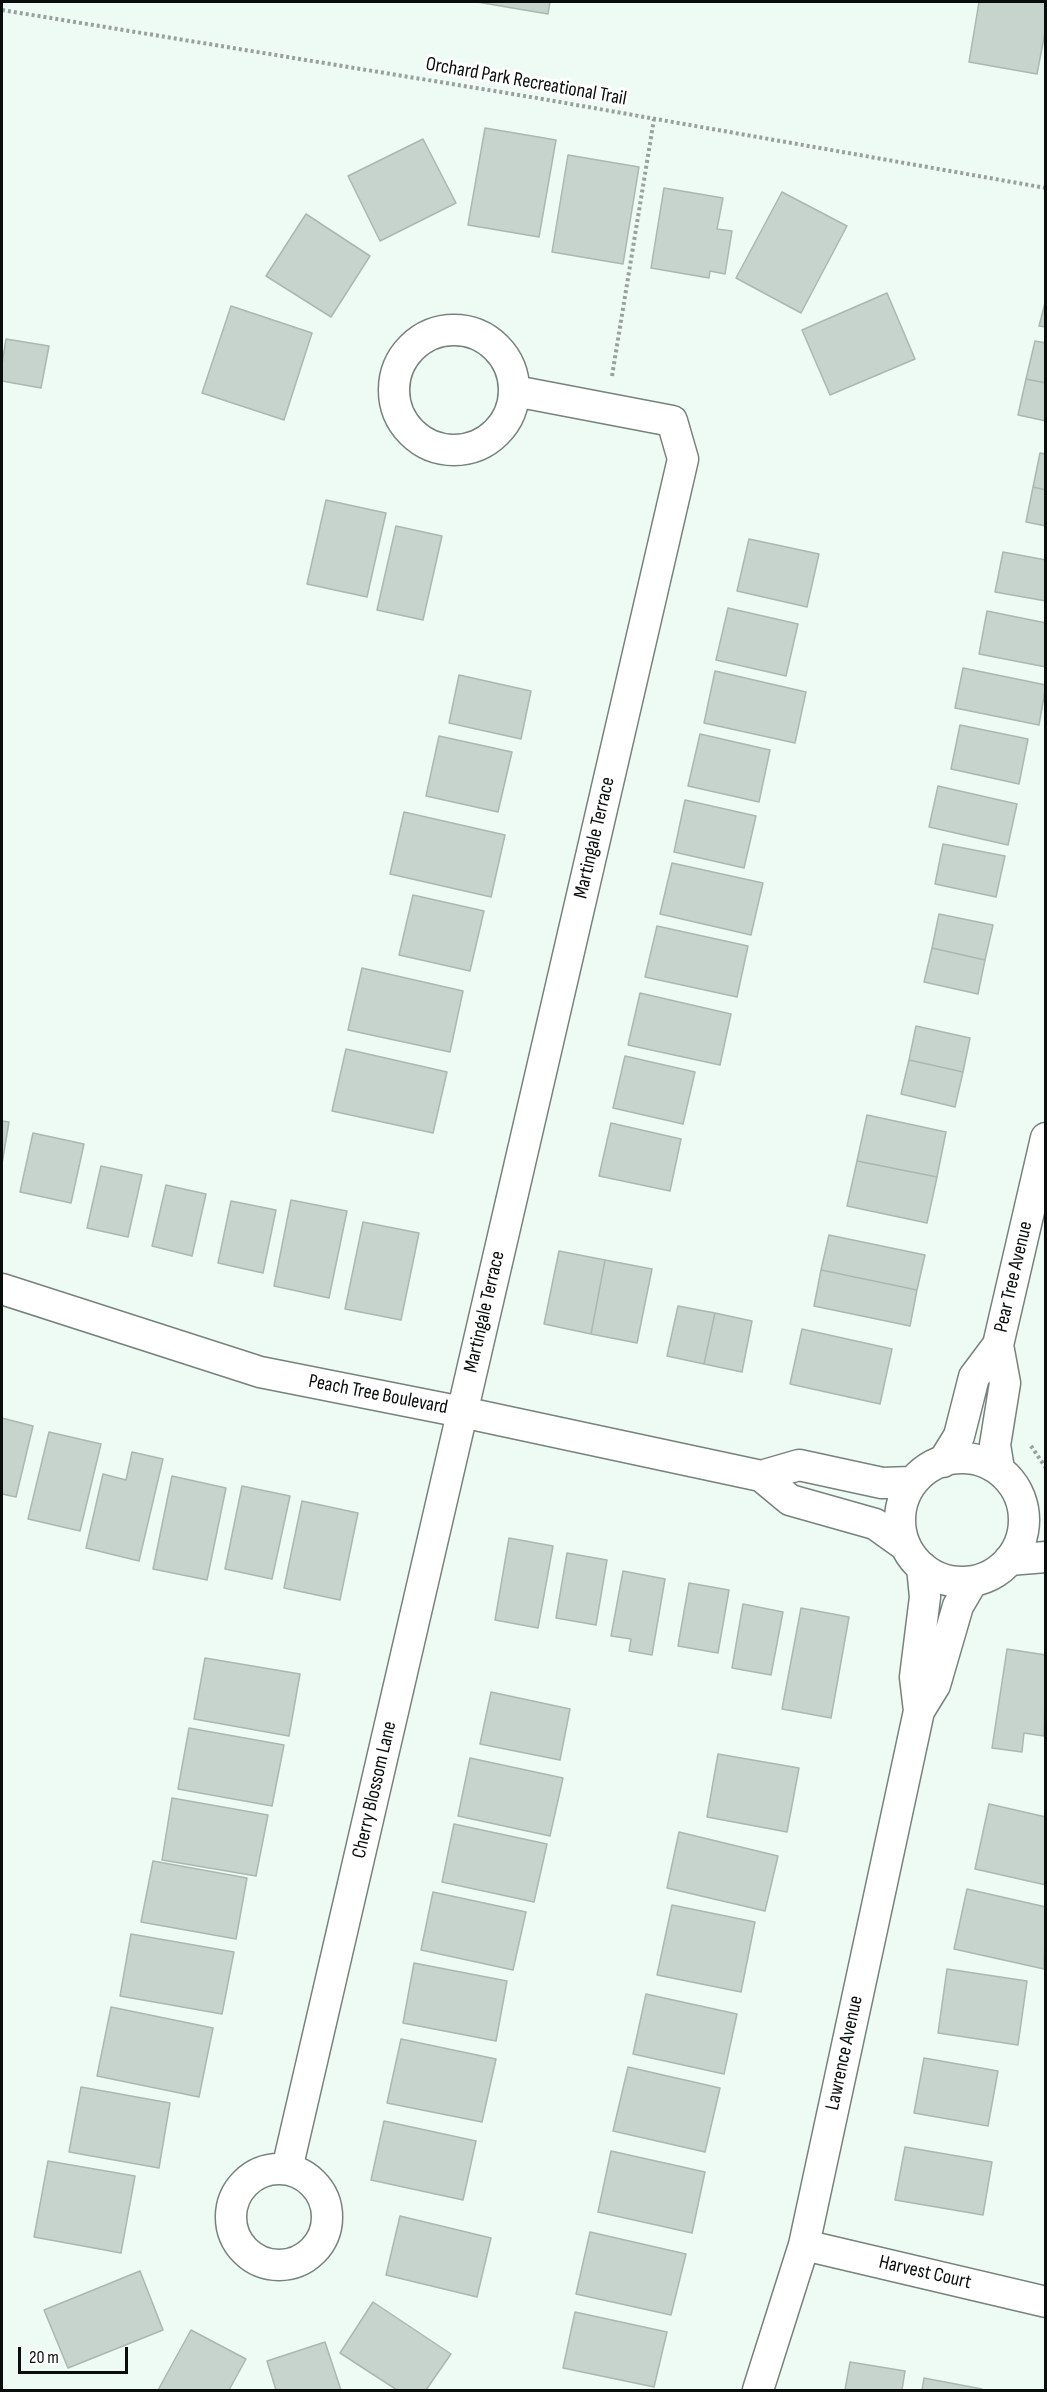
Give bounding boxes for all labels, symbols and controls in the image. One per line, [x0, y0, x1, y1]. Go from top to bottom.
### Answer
street label: Orchard Park Recreational Trail [424, 53, 628, 111]
street label: Martingale Terrace [569, 775, 621, 901]
street label: Pear Tree Avenue [990, 1219, 1038, 1335]
street label: Martingale Terrace [459, 1249, 511, 1375]
street label: Peach Tree Boulevard [306, 1370, 450, 1420]
street label: Cherry Blossom Lane [348, 1719, 402, 1861]
street label: Lawrence Avenue [821, 1994, 869, 2112]
street label: Harvest Court [876, 2251, 974, 2295]
scale bar [21, 2335, 130, 2373]
text: 20 m [29, 2347, 59, 2368]

